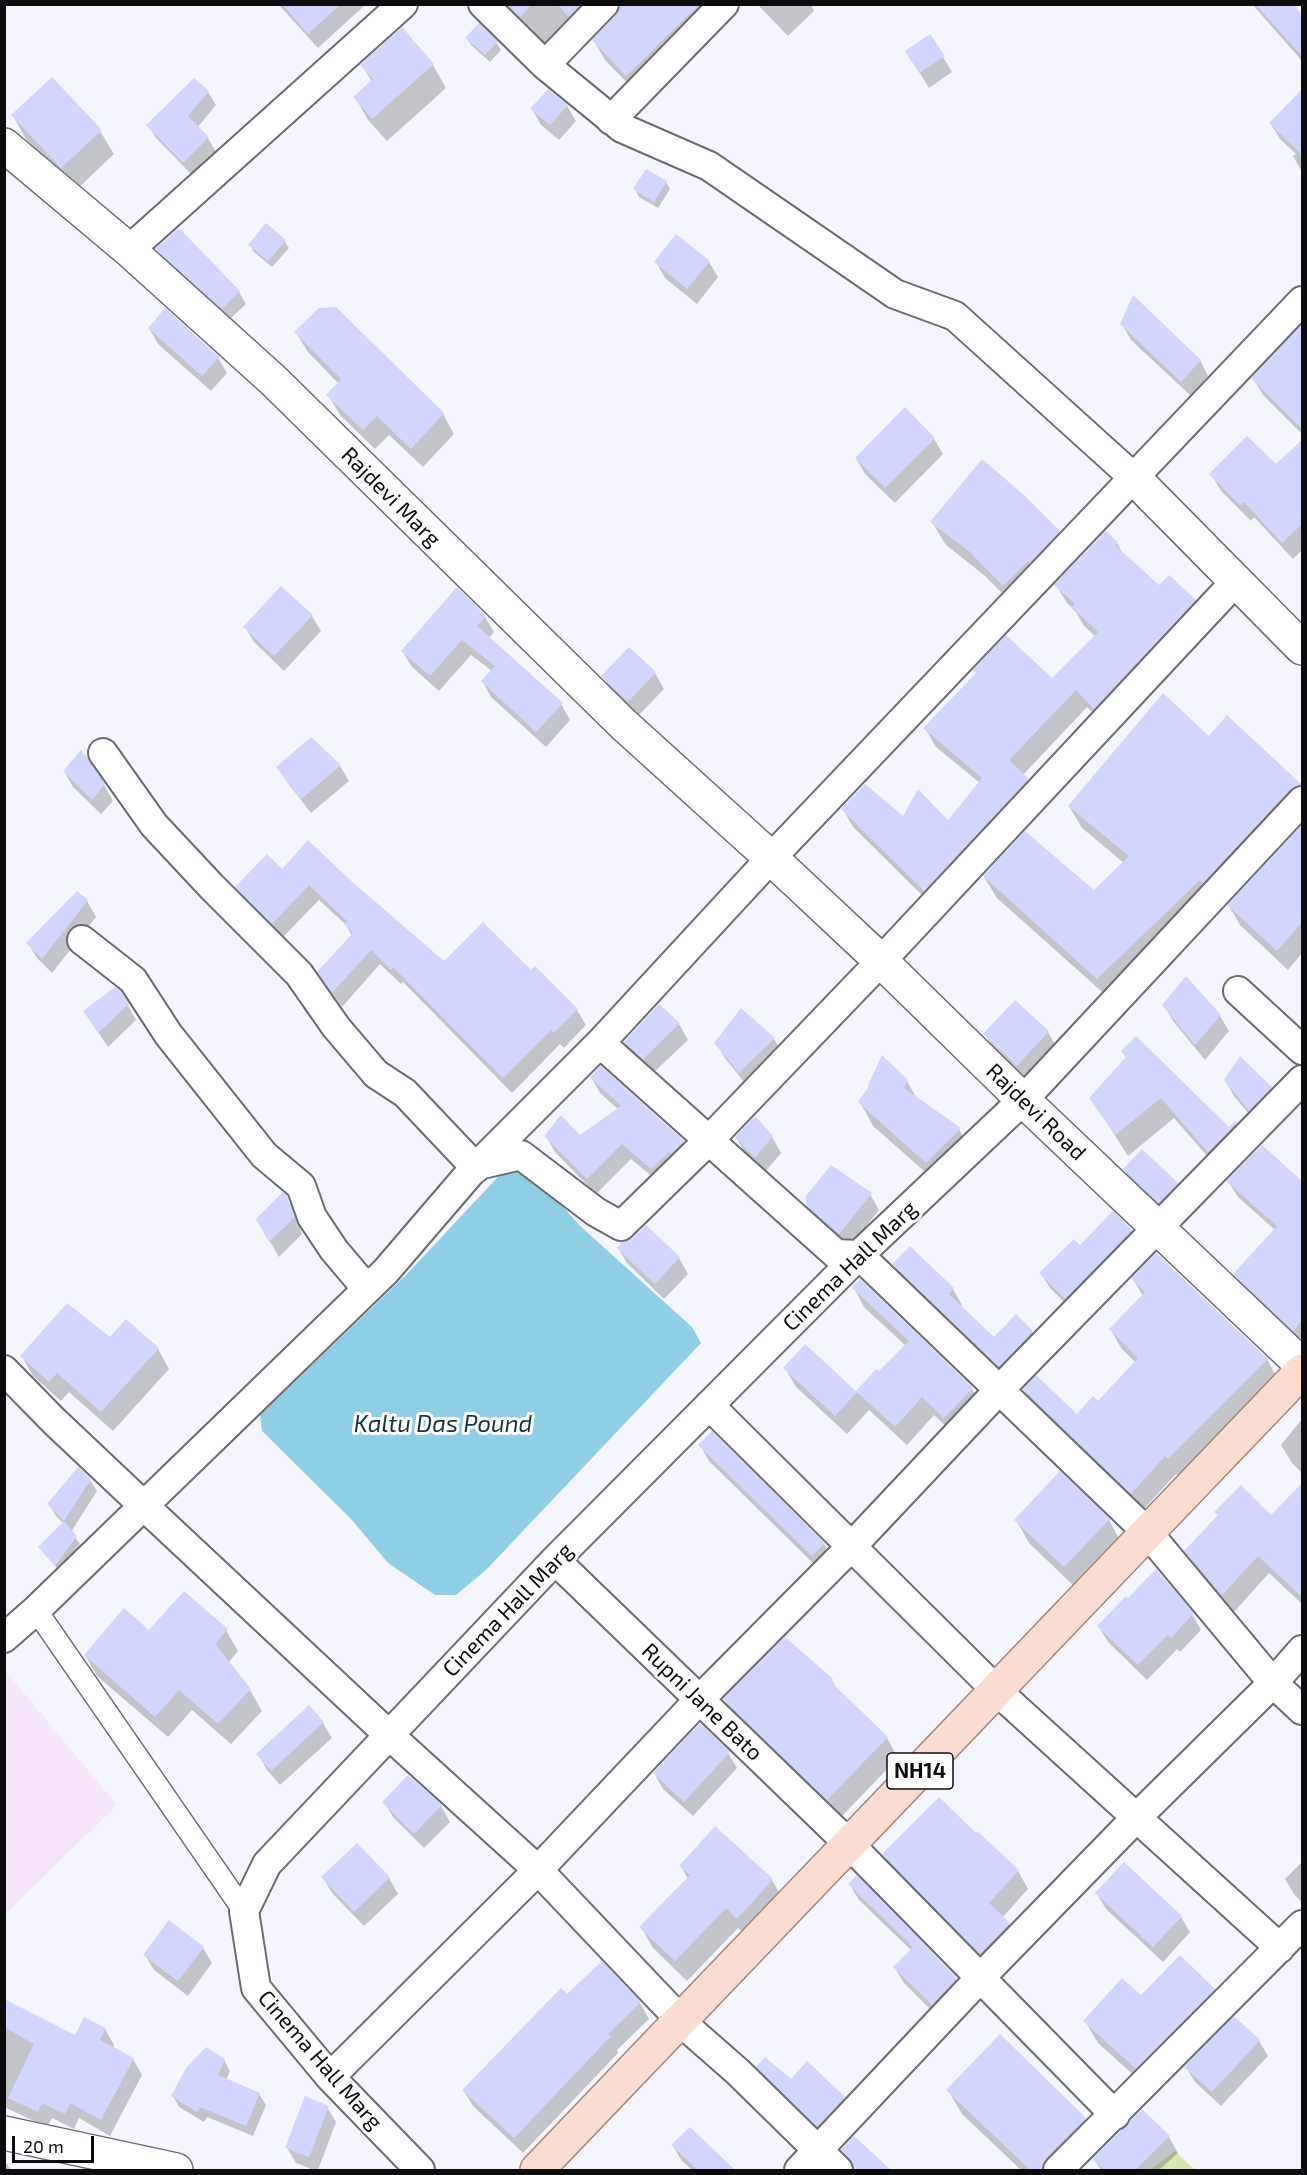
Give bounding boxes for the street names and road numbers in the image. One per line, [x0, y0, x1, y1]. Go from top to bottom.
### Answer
street label: Rajdevi Marg [336, 442, 446, 552]
street label: Rajdevi Road [981, 1058, 1091, 1166]
street label: Cinema Hall Marg [778, 1195, 922, 1337]
street label: Cinema Hall Marg [437, 1538, 579, 1682]
street label: Rupni Jane Bato [636, 1638, 768, 1766]
road number: NH14 [887, 1753, 953, 1789]
street label: Cinema Hall Marg [252, 1985, 388, 2135]

